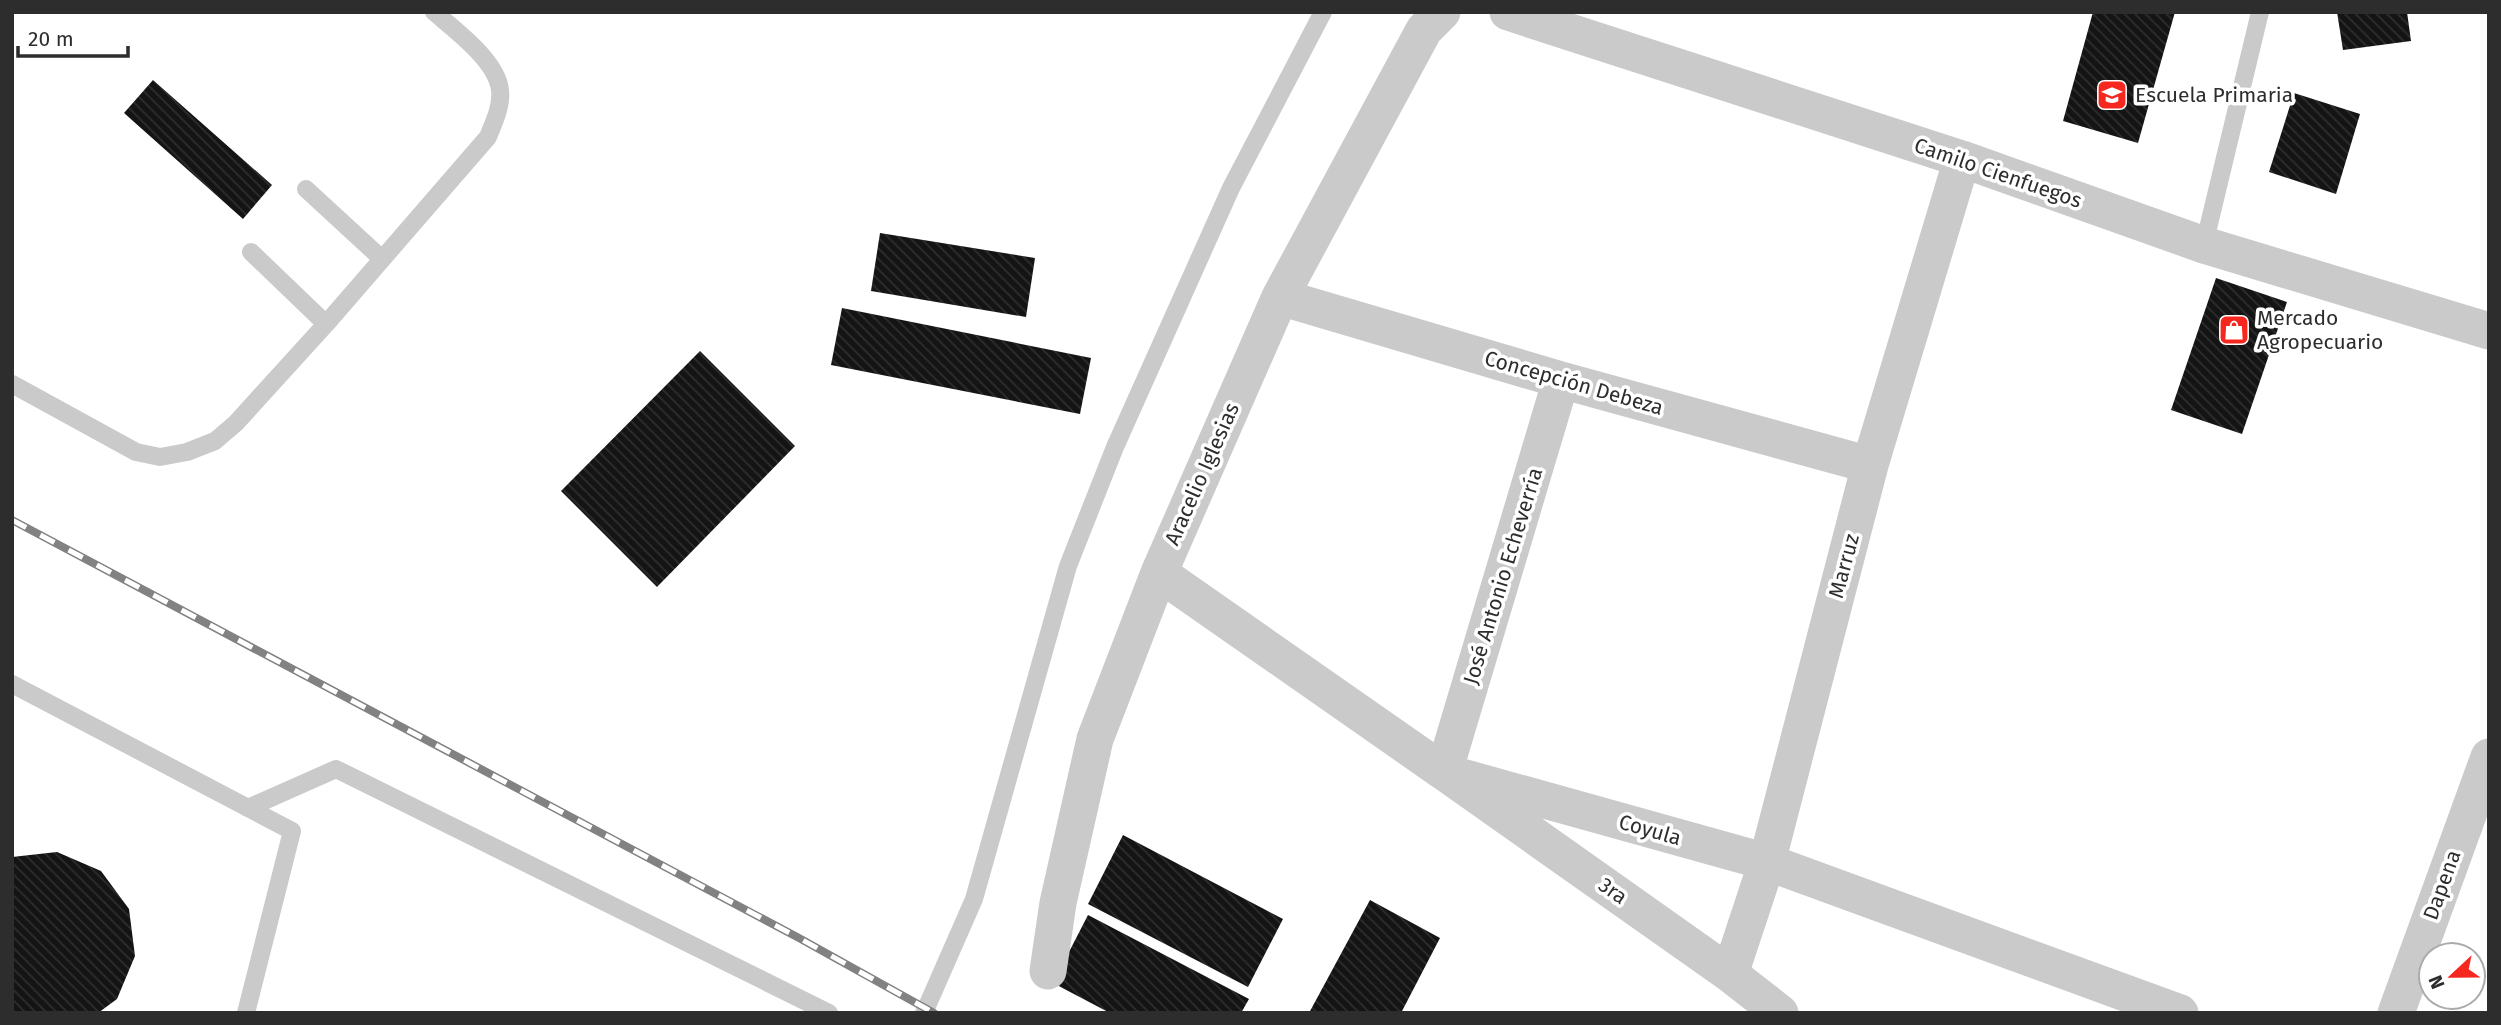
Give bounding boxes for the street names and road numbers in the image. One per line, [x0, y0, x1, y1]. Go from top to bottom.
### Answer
street label: Camilo Cienfuegos [1911, 132, 2085, 214]
street label: Concepción Debeza [1482, 345, 1666, 421]
street label: Aracelio Iglesias [1159, 399, 1245, 549]
street label: José Antonio Echeverría [1458, 465, 1548, 687]
street label: Marruz [1823, 531, 1865, 601]
street label: Coyula [1616, 809, 1684, 851]
street label: Dapena [2417, 847, 2467, 923]
street label: 3ra [1594, 872, 1632, 910]

